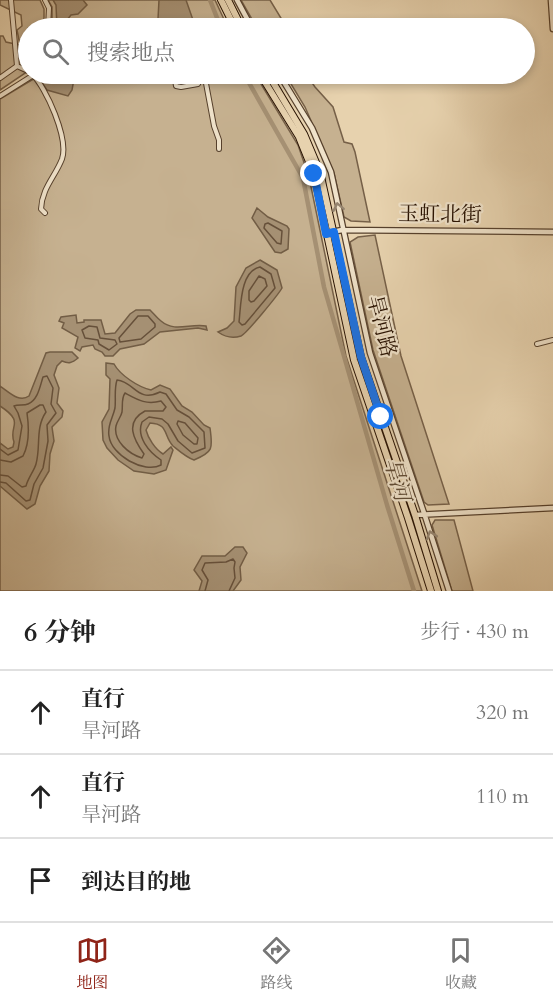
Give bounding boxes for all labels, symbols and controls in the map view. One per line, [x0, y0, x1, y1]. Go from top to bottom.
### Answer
search box [18, 18, 535, 84]
icon: search [39, 35, 72, 68]
text: 搜索地点 [87, 38, 175, 68]
route end [300, 160, 326, 186]
street label: 玉虹北街 [398, 199, 482, 230]
one-way arrow [332, 202, 345, 212]
street label: 旱河路 [360, 292, 403, 360]
route start [367, 403, 393, 429]
water label: 旱河 [377, 454, 419, 508]
one-way arrow [426, 530, 438, 541]
text: 6 分钟 [24, 615, 96, 650]
text: 步行 · 430 m [420, 618, 529, 645]
text: 直行 [81, 684, 125, 714]
icon: ahead [24, 696, 57, 729]
text: 320 m [476, 699, 529, 726]
text: 旱河路 [81, 717, 141, 744]
text: 直行 [81, 768, 125, 798]
icon: ahead [24, 780, 57, 813]
text: 110 m [476, 783, 529, 810]
text: 旱河路 [81, 801, 141, 828]
icon: arrive [24, 864, 57, 897]
text: 到达目的地 [81, 867, 191, 897]
tab: 地图 [76, 934, 109, 994]
tab: 路线 [260, 934, 293, 994]
tab: 收藏 [444, 934, 477, 994]

